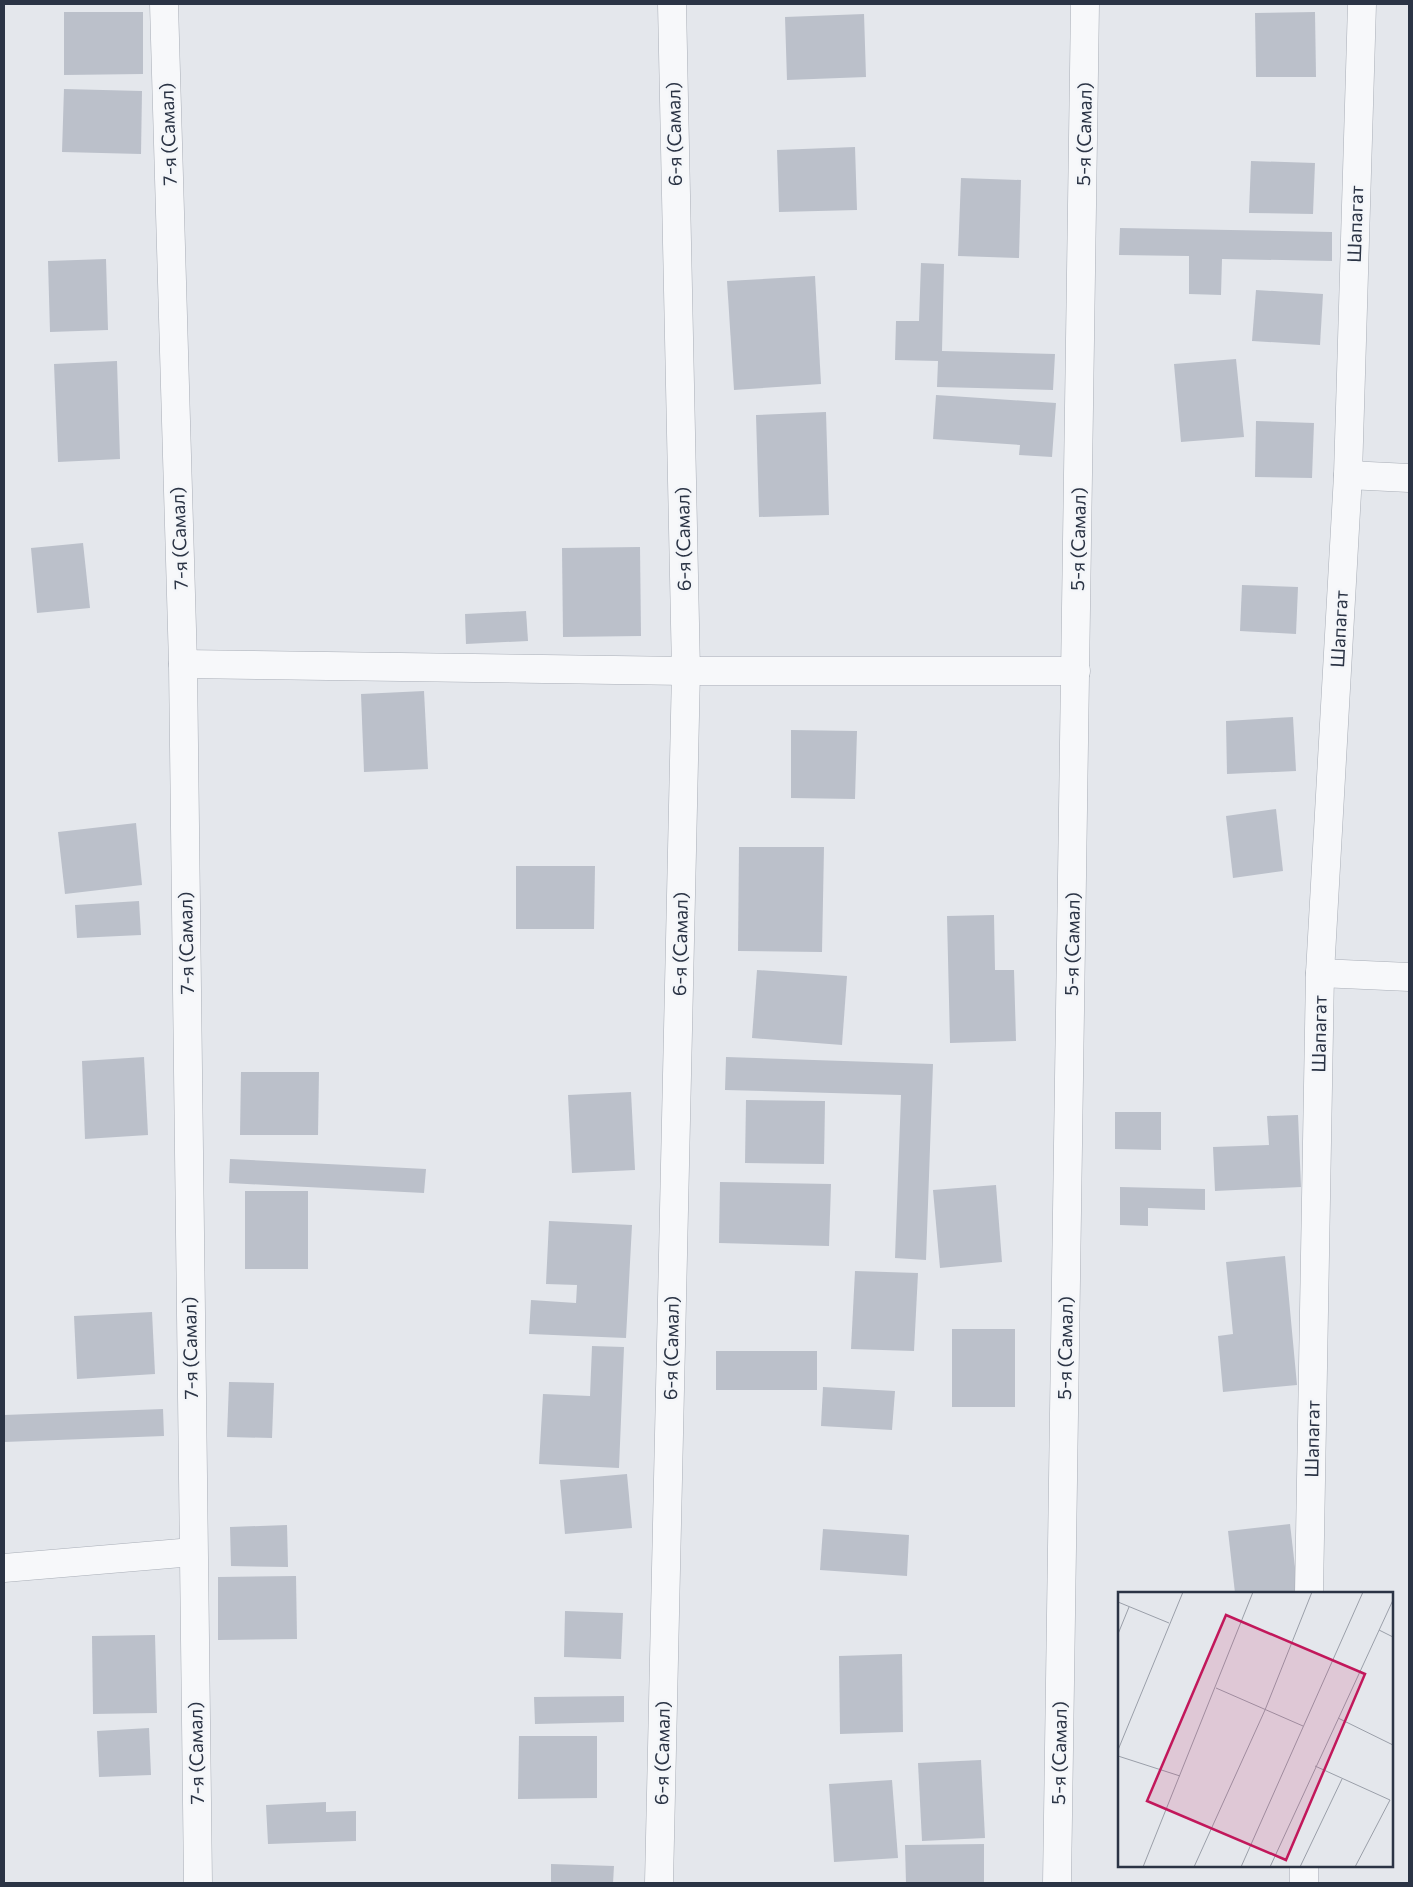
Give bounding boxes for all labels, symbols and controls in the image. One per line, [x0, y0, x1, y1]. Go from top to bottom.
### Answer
street label: 7-я (Самал) [154, 82, 181, 186]
street label: 6-я (Самал) [661, 82, 686, 186]
street label: 5-я (Самал) [1071, 82, 1096, 186]
street label: Шапагат [1342, 185, 1367, 263]
street label: 7-я (Самал) [165, 486, 192, 590]
street label: 6-я (Самал) [670, 487, 695, 591]
street label: 5-я (Самал) [1065, 487, 1090, 591]
street label: Шапагат [1325, 590, 1352, 668]
street label: 7-я (Самал) [173, 891, 198, 995]
street label: 6-я (Самал) [667, 892, 692, 996]
street label: 5-я (Самал) [1059, 892, 1084, 996]
street label: Шапагат [1306, 995, 1331, 1073]
street label: 7-я (Самал) [177, 1296, 202, 1400]
street label: 6-я (Самал) [658, 1296, 683, 1400]
street label: 5-я (Самал) [1052, 1296, 1077, 1400]
street label: Шапагат [1299, 1400, 1324, 1478]
inset map [1118, 1592, 1393, 1867]
street label: 7-я (Самал) [183, 1701, 208, 1805]
street label: 6-я (Самал) [649, 1701, 674, 1805]
street label: 5-я (Самал) [1046, 1701, 1071, 1805]

